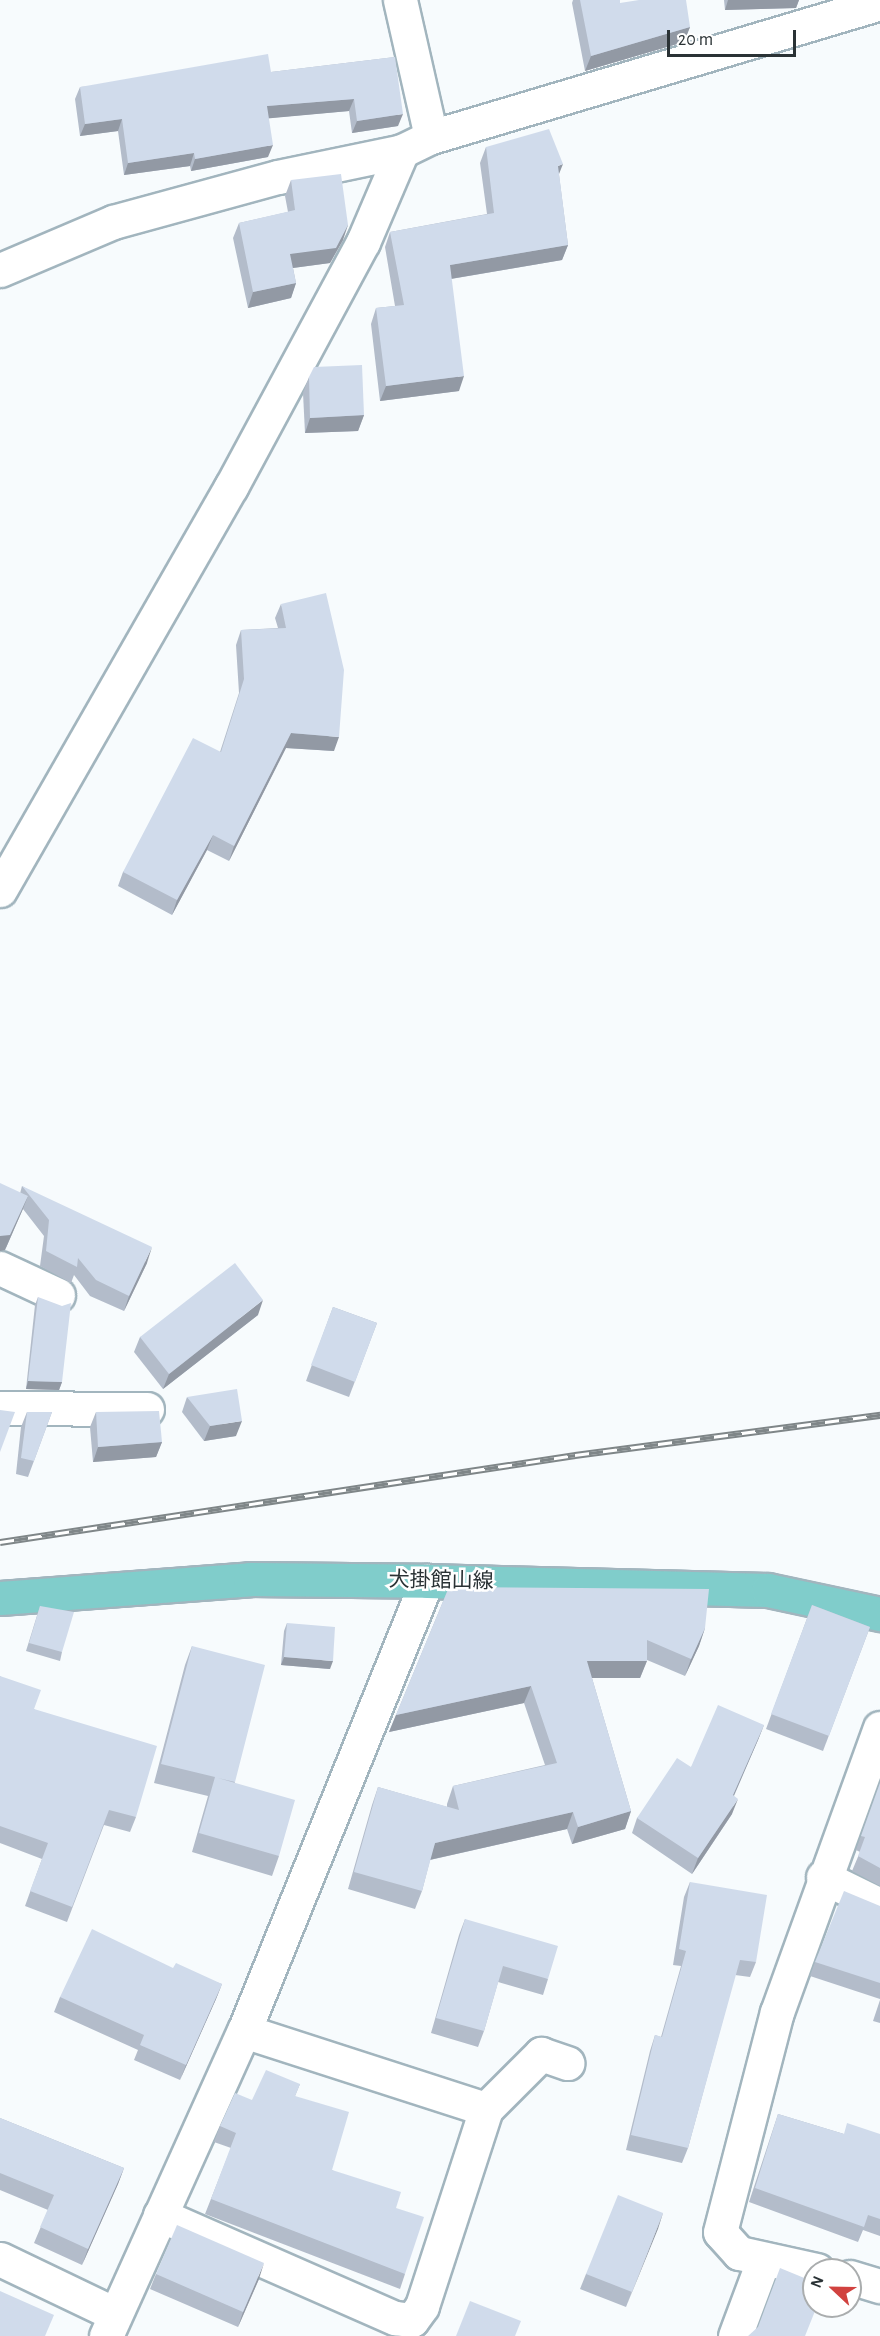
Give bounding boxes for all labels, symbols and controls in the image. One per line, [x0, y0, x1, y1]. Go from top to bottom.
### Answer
scale bar [670, 18, 799, 56]
text: 20 m [678, 31, 713, 49]
street label: 犬掛館山線 [388, 1567, 494, 1595]
north arrow [802, 2258, 862, 2318]
text: N [808, 2274, 827, 2290]

